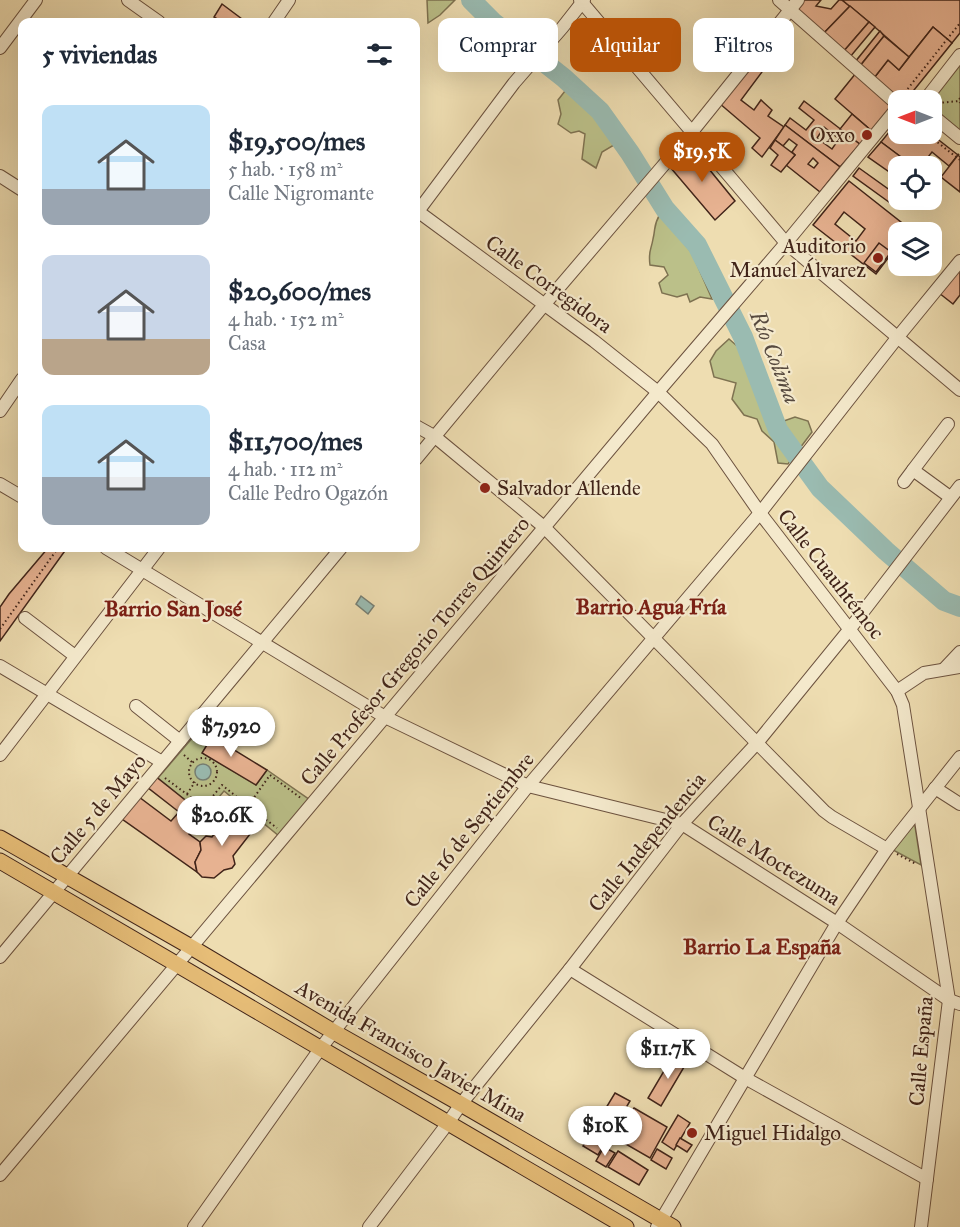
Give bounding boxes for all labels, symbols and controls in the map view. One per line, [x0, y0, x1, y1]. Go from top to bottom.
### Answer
chip: Comprar [438, 18, 558, 72]
chip: Alquilar [570, 18, 681, 72]
chip: Filtros [693, 18, 794, 72]
text: 5 viviendas [42, 38, 157, 70]
icon: filters [363, 38, 396, 71]
north arrow [888, 90, 942, 144]
map controls [888, 90, 942, 276]
place label: Oxxo [810, 122, 855, 148]
text: $19,500/mes [228, 125, 365, 157]
marker: Oxxo [860, 128, 874, 142]
icon: home [90, 129, 162, 201]
pin: $19.5K [653, 132, 751, 183]
text: $19.5K [673, 139, 731, 163]
button: locate [888, 156, 942, 210]
text: 5 hab. · 158 m² [228, 157, 343, 181]
text: Calle Nigromante [228, 181, 374, 205]
button: layers [888, 222, 942, 276]
street label: Calle Corregidora [480, 229, 618, 339]
place label: Auditorio Manuel Álvarez [729, 233, 866, 283]
marker: Auditorio Manuel Álvarez [871, 251, 885, 265]
text: $20,600/mes [228, 275, 371, 307]
icon: home [90, 279, 162, 351]
water label: Río Colima [744, 306, 806, 407]
text: 4 hab. · 152 m² [228, 307, 344, 331]
text: Casa [228, 331, 266, 355]
text: $11,700/mes [228, 425, 363, 457]
icon: home [90, 429, 162, 501]
text: 4 hab. · 112 m² [228, 457, 342, 481]
place label: Salvador Allende [497, 475, 641, 501]
text: Calle Pedro Ogazón [228, 481, 388, 505]
marker: Salvador Allende [478, 481, 492, 495]
street label: Calle Cuauhtémoc [772, 504, 890, 644]
street label: Calle Profesor Gregorio Torres Quintero [295, 511, 535, 791]
district label: Barrio Agua Fría [576, 593, 727, 620]
district label: Barrio San José [104, 595, 243, 623]
pin: $7,920 [182, 707, 280, 758]
text: $7,920 [201, 714, 261, 738]
street label: Calle 16 de Septiembre [398, 747, 540, 913]
street label: Calle 5 de Mayo [44, 748, 152, 870]
street label: Calle Independencia [583, 767, 711, 917]
pin: $20.6K [173, 796, 271, 847]
text: $20.6K [191, 803, 253, 827]
street label: Calle Moctezuma [703, 809, 846, 911]
district label: Barrio La España [683, 933, 842, 960]
street label: Avenida Francisco Javier Mina [290, 974, 531, 1128]
street label: Calle España [903, 995, 939, 1107]
pin: $11.7K [619, 1029, 717, 1080]
text: $11.7K [640, 1036, 696, 1060]
pin: $10K [569, 1106, 641, 1157]
text: $10K [582, 1113, 628, 1137]
place label: Miguel Hidalgo [704, 1120, 841, 1146]
marker: Miguel Hidalgo [685, 1126, 699, 1140]

